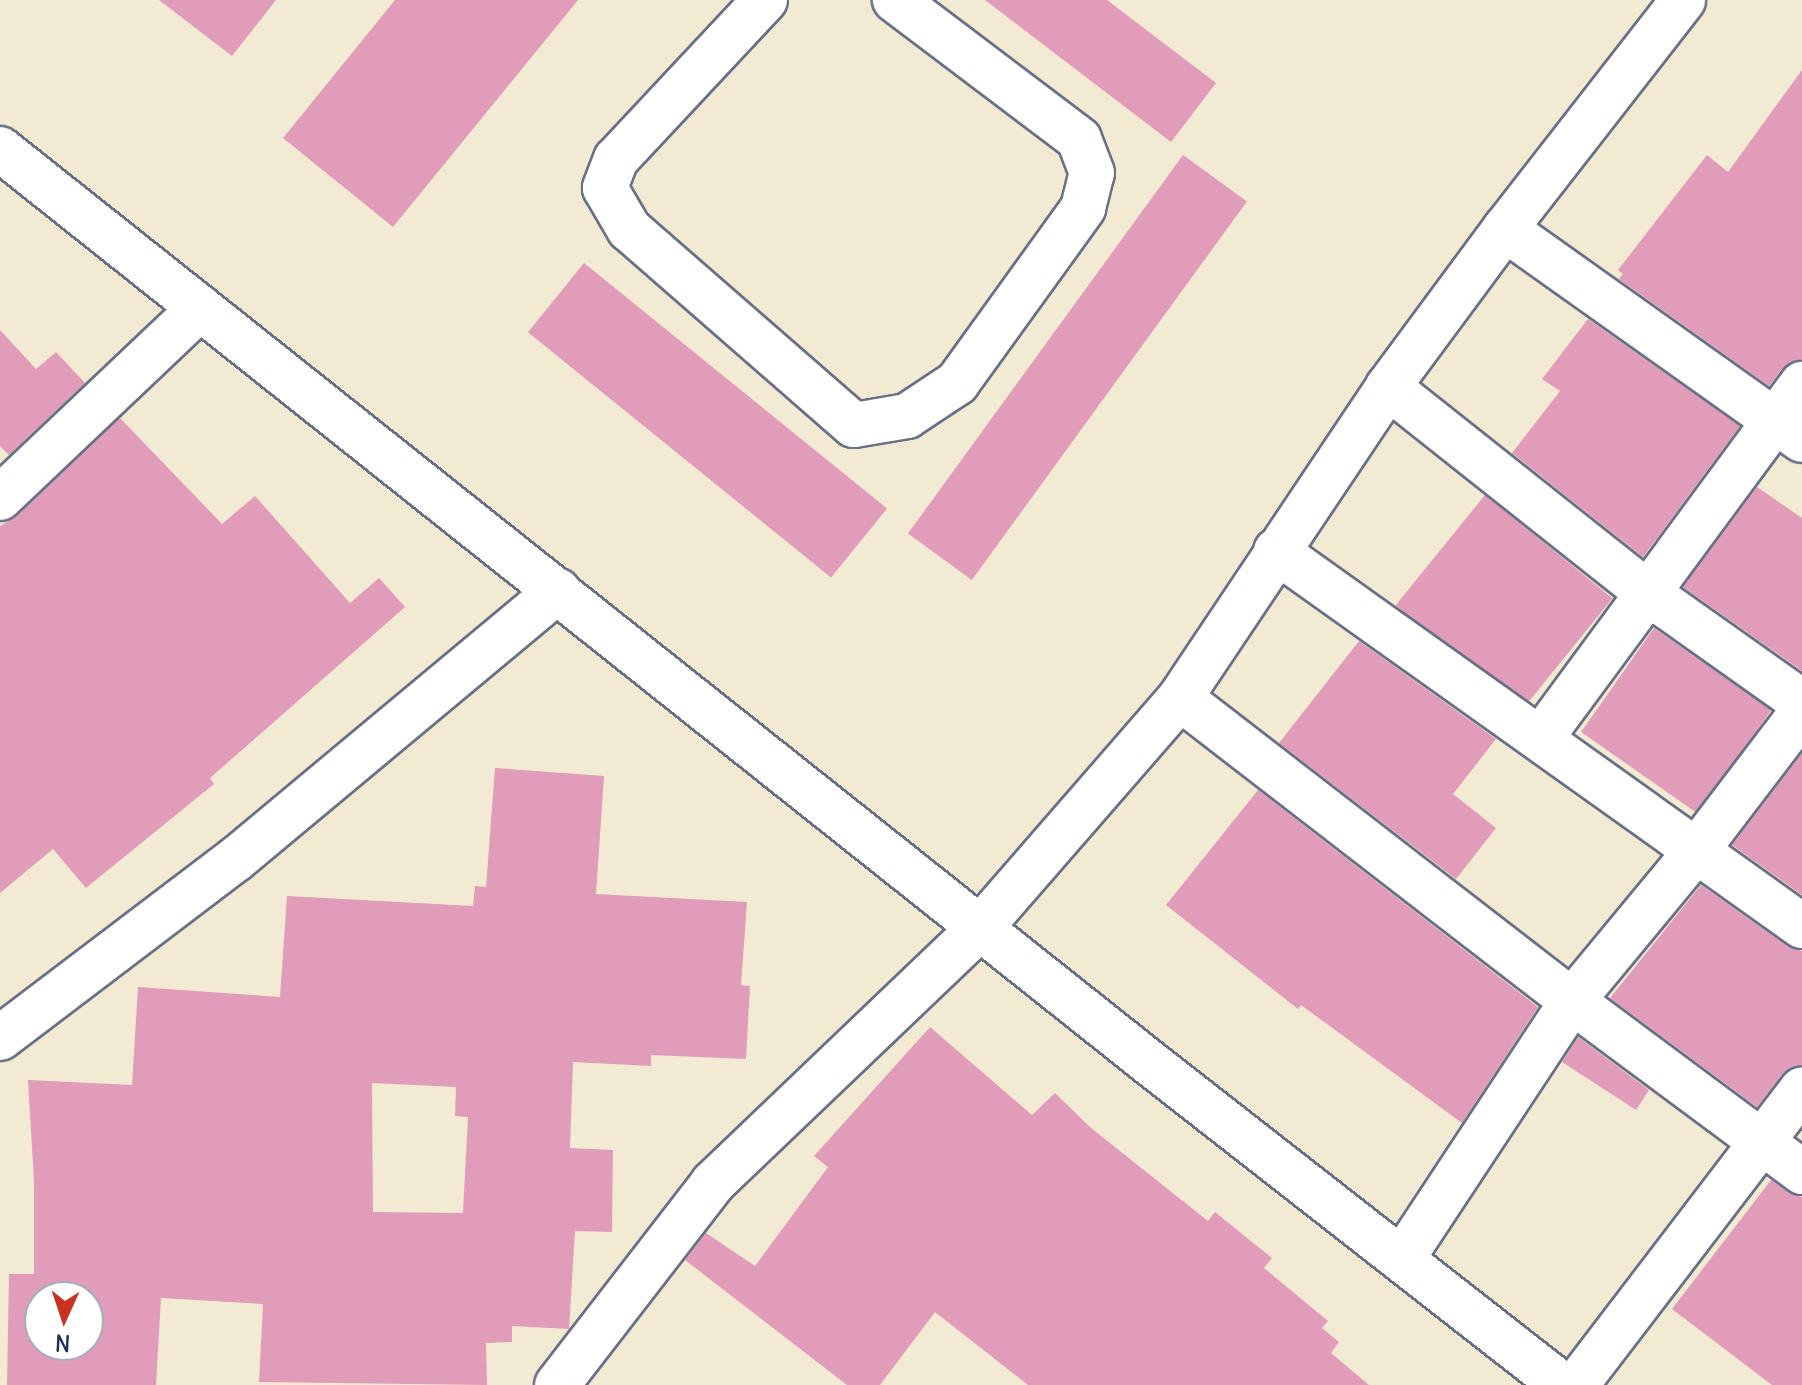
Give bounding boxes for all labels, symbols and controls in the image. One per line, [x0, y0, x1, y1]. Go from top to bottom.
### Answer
north arrow [24, 1281, 104, 1361]
text: N [55, 1329, 71, 1357]

